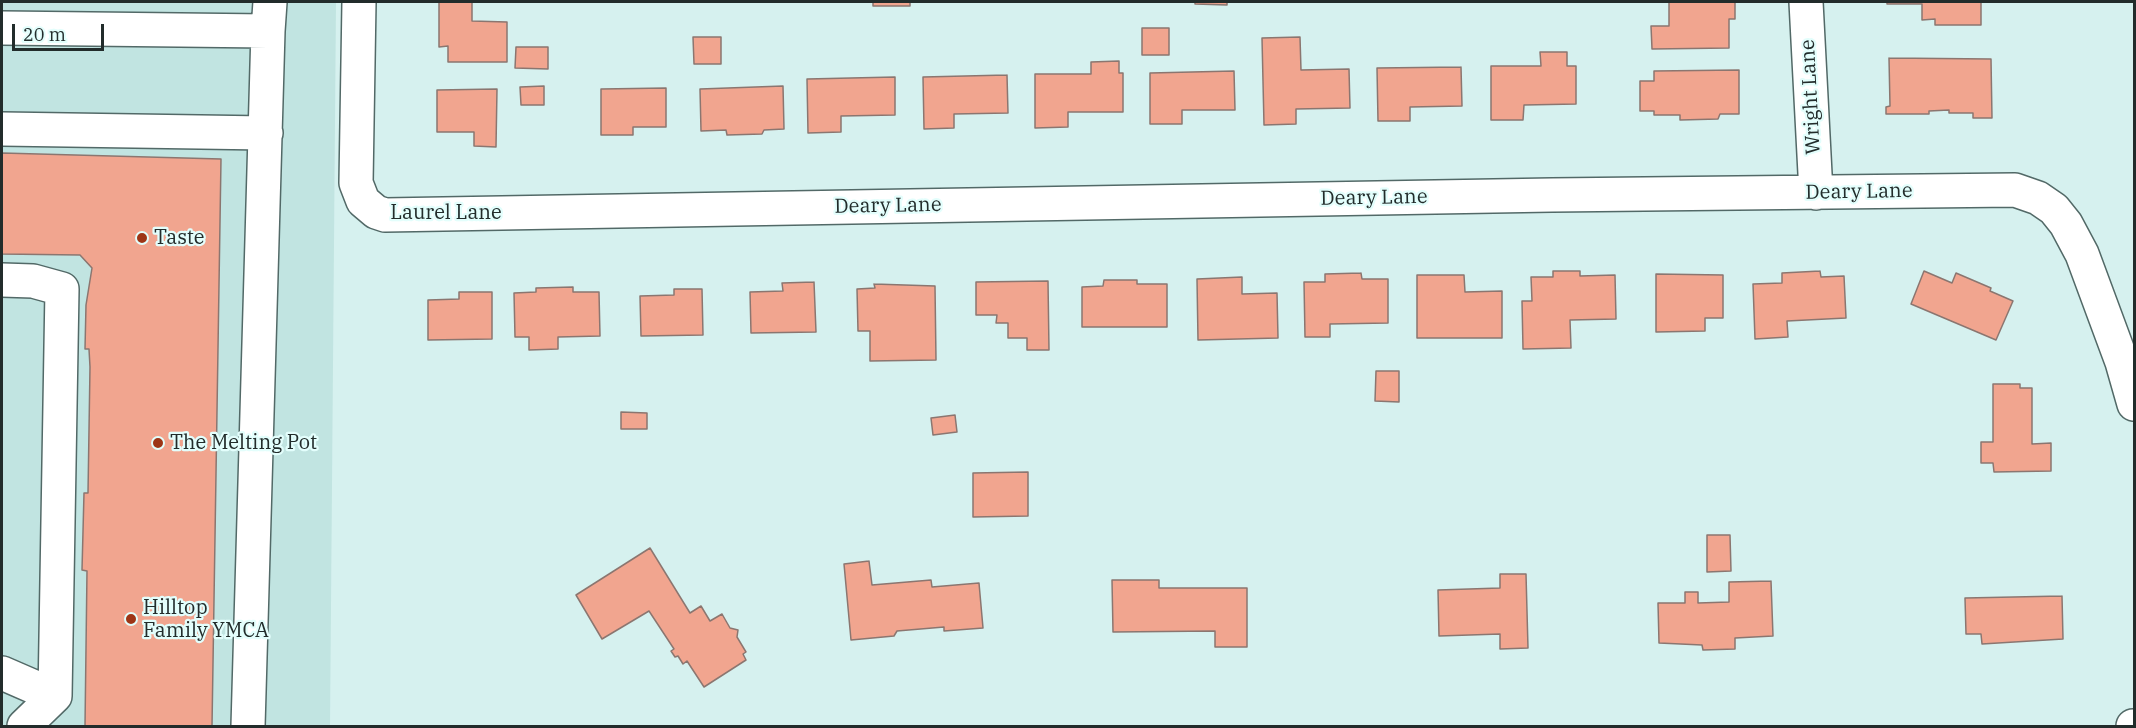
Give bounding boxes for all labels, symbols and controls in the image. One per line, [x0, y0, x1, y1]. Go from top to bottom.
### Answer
scale bar [15, 12, 106, 50]
text: 20 m [23, 23, 66, 46]
street label: Wright Lane [1796, 39, 1826, 155]
street label: Deary Lane [1805, 179, 1913, 205]
street label: Deary Lane [1320, 185, 1428, 211]
street label: Deary Lane [834, 193, 942, 219]
street label: Laurel Lane [390, 201, 502, 225]
place label: Taste [154, 226, 205, 250]
marker: Taste [135, 231, 149, 245]
place label: The Melting Pot [170, 431, 317, 455]
marker: The Melting Pot [151, 436, 165, 450]
place label: Hilltop Family YMCA [143, 596, 269, 643]
marker: Hilltop Family YMCA [124, 612, 138, 626]

